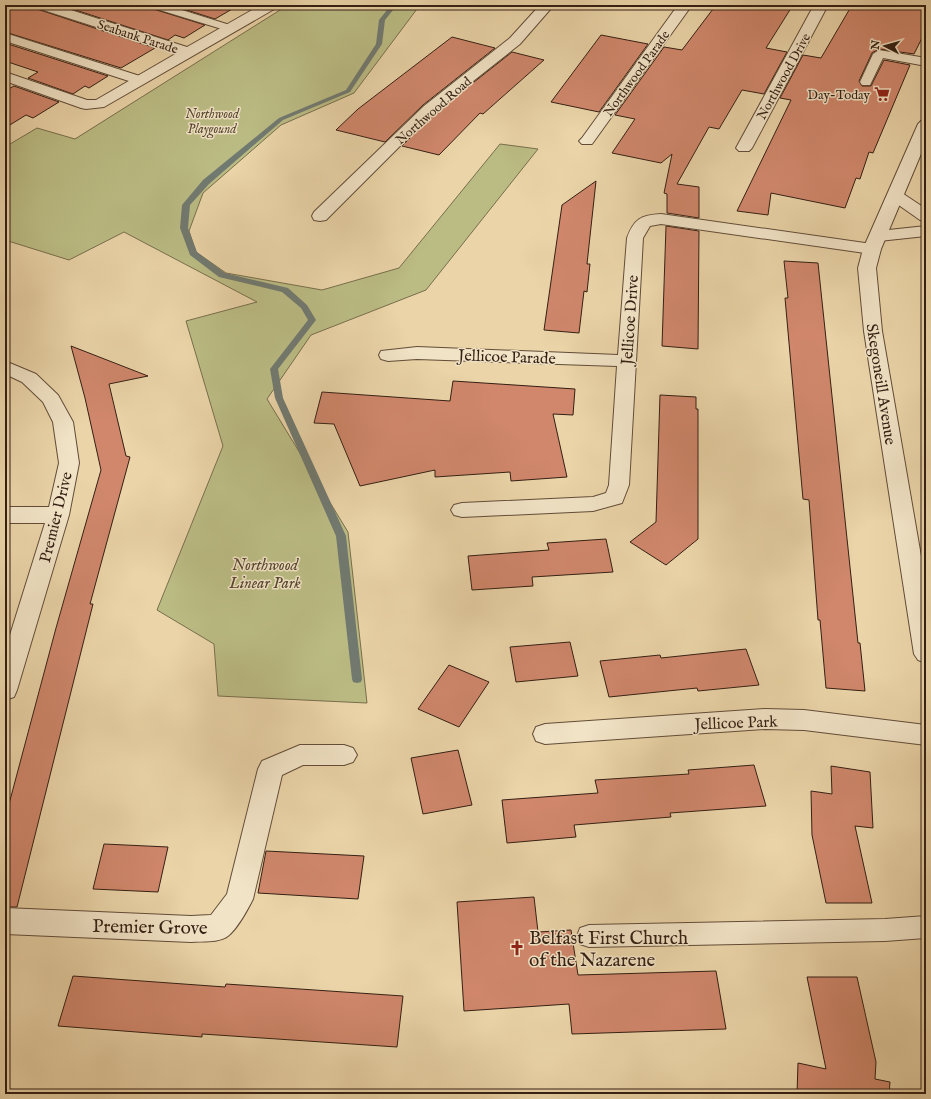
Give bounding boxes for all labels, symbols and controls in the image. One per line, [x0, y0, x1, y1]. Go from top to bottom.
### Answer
street label: Seabank Parade [95, 16, 180, 58]
north arrow [865, 26, 905, 66]
street label: Northwood Parade [600, 27, 674, 120]
street label: Northwood Drive [754, 30, 815, 123]
text: N [868, 39, 884, 52]
street label: Northwood Road [392, 73, 476, 149]
supermarket icon: Day-Today [873, 85, 891, 103]
place label: Day-Today [808, 87, 871, 104]
park label: Northwood Playgound [185, 106, 240, 139]
street label: Jellicoe Drive [618, 275, 644, 368]
street label: Skegoneill Avenue [861, 322, 899, 446]
street label: Jellicoe Parade [456, 346, 556, 370]
street label: Premier Drive [36, 470, 78, 565]
park label: Northwood Linear Park [228, 556, 301, 594]
street label: Jellicoe Park [692, 713, 778, 736]
street label: Premier Grove [92, 915, 208, 941]
place label: Belfast First Church of the Nazarene [529, 927, 688, 973]
church icon: Belfast First Church of the Nazarene [508, 939, 526, 957]

